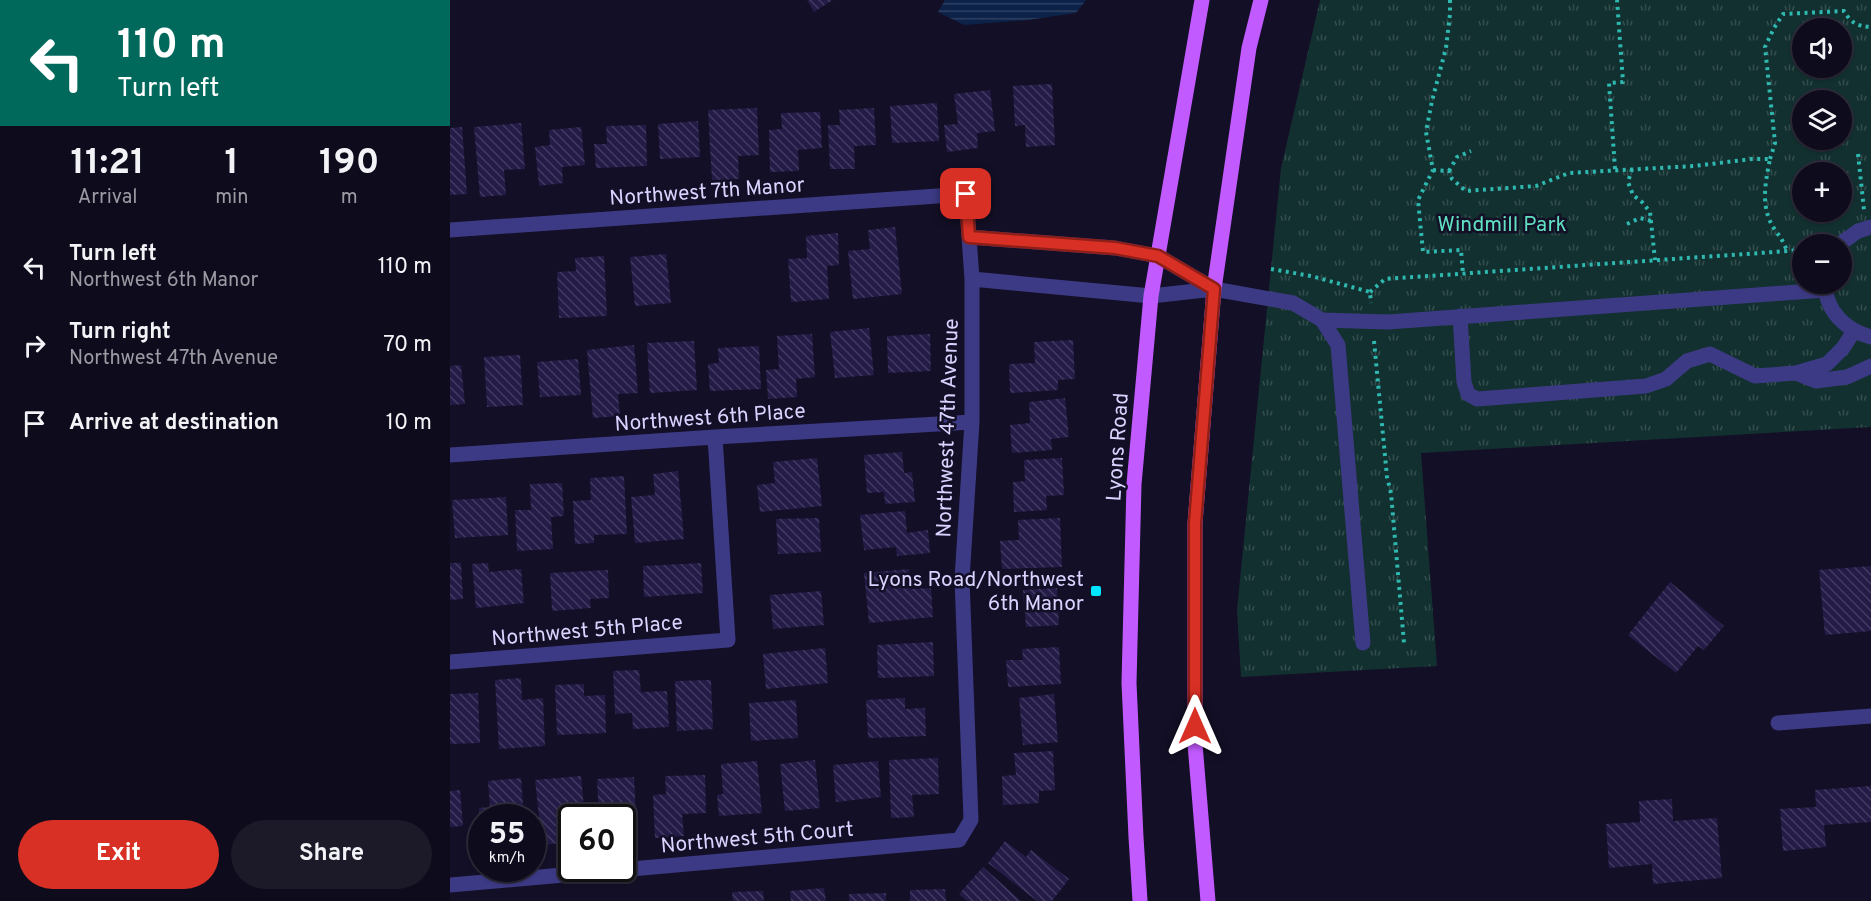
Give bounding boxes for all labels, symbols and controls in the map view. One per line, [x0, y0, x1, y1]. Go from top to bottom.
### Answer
map controls [1792, 18, 1852, 294]
button: sound [1792, 18, 1852, 78]
text: 110 m [117, 20, 226, 73]
icon: left [18, 24, 96, 102]
text: Turn left [117, 72, 219, 106]
button: layers [1792, 90, 1852, 150]
text: 11:21 [71, 141, 145, 187]
text: 1 [225, 141, 239, 187]
text: 190 [319, 141, 379, 187]
button: + [1792, 162, 1852, 222]
pin [940, 168, 991, 219]
street label: Northwest 7th Manor [608, 172, 806, 213]
icon: arrive [949, 177, 982, 210]
text: Arrival [78, 185, 137, 211]
text: min [215, 185, 248, 211]
text: m [341, 185, 358, 211]
park label: Windmill Park [1437, 212, 1567, 239]
button: − [1792, 234, 1852, 294]
text: Turn left [69, 241, 157, 268]
icon: left [18, 251, 51, 284]
text: 110 m [378, 254, 432, 281]
text: Northwest 6th Manor [69, 268, 258, 294]
street label: Northwest 47th Avenue [931, 318, 966, 538]
text: Turn right [69, 319, 171, 346]
icon: right [18, 329, 51, 362]
text: 70 m [383, 332, 432, 359]
text: Northwest 47th Avenue [69, 346, 278, 372]
street label: Lyons Road [1101, 392, 1136, 502]
street label: Northwest 6th Place [614, 398, 807, 439]
icon: arrive [18, 407, 51, 440]
text: Arrive at destination [69, 410, 279, 437]
text: 10 m [386, 410, 432, 437]
place label: Lyons Road/Northwest 6th Manor [867, 567, 1084, 618]
marker: Lyons Road/Northwest 6th Manor [1089, 584, 1103, 598]
street label: Northwest 5th Place [490, 610, 684, 653]
position arrow [1163, 694, 1227, 758]
speed limit sign: 60 [558, 804, 636, 882]
text: 55 [489, 817, 525, 854]
street label: Northwest 5th Court [659, 817, 855, 860]
button: Exit [18, 820, 219, 889]
button: Share [231, 820, 432, 889]
text: km/h [489, 849, 525, 868]

